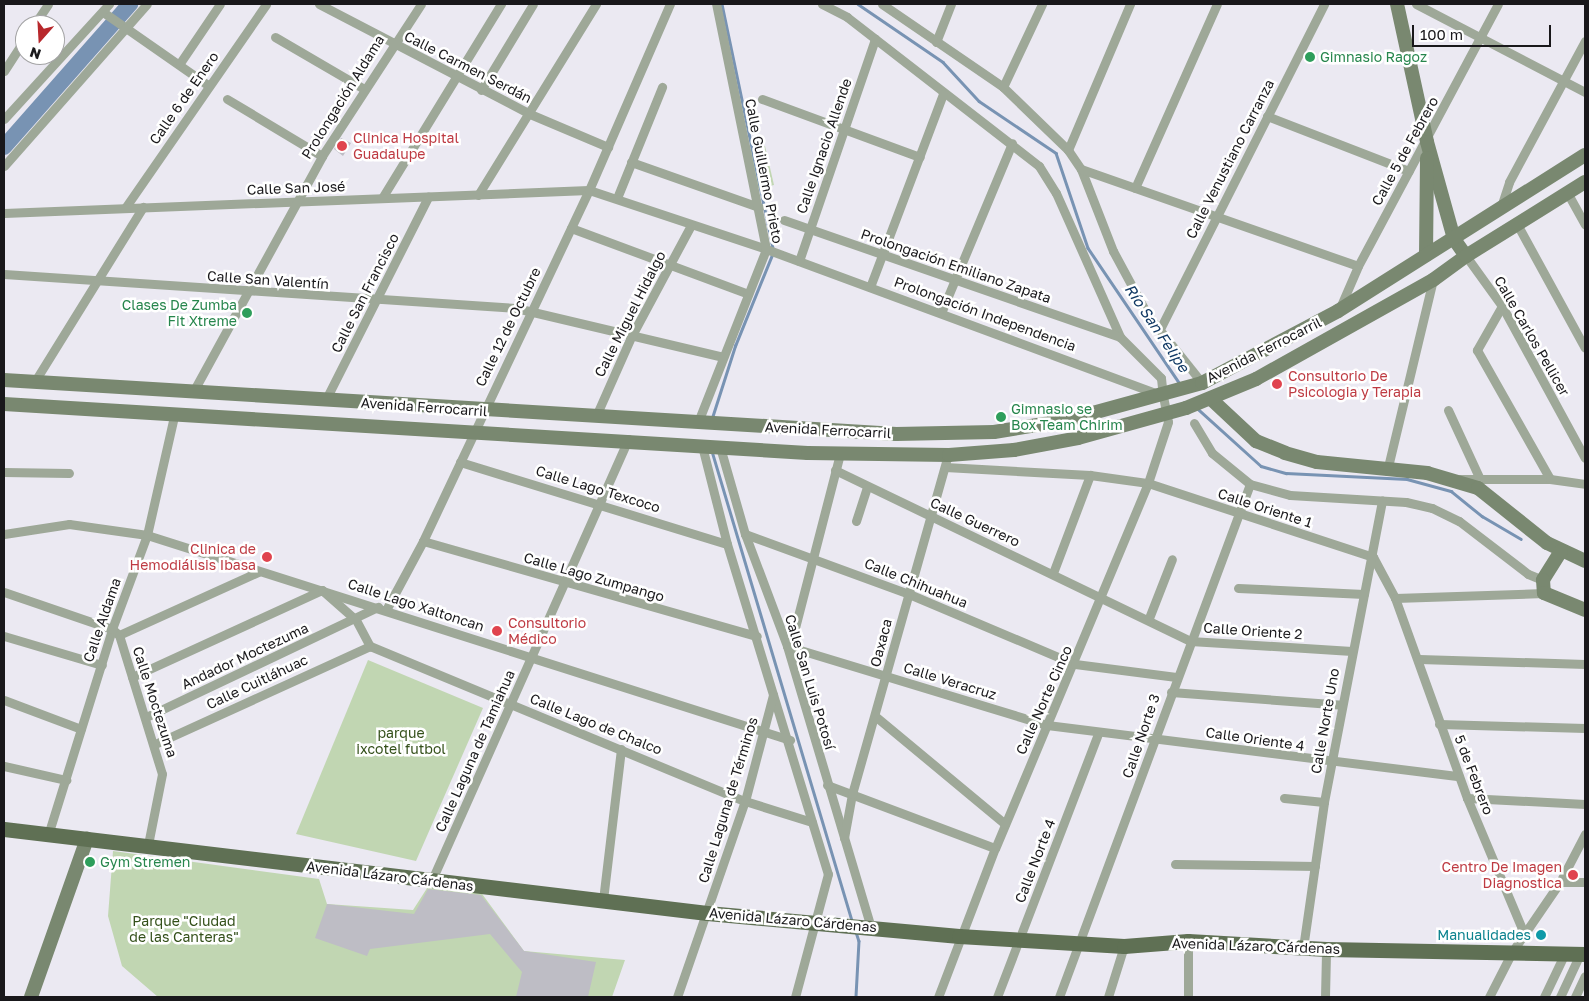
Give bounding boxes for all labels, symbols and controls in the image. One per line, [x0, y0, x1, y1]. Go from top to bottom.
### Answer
north arrow [15, 15, 65, 65]
scale bar [1414, 15, 1553, 47]
text: 100 m [1420, 25, 1463, 43]
street label: Calle Carmen Serdán [401, 28, 535, 106]
street label: Prolongación Aldama [298, 32, 388, 162]
text: N [27, 44, 43, 63]
street label: Calle 6 de Enero [146, 49, 222, 147]
place label: Gimnasio Ragoz [1320, 49, 1427, 65]
marker: Gimnasio Ragoz [1304, 51, 1316, 63]
street label: Calle Ignacio Allende [793, 76, 855, 216]
street label: Calle Venustiano Carranza [1182, 77, 1278, 241]
street label: Calle 5 de Febrero [1368, 94, 1442, 208]
street label: Calle Guillermo Prieto [742, 97, 786, 245]
place label: Clinica Hospital Guadalupe [353, 130, 459, 162]
marker: Clinica Hospital Guadalupe [335, 139, 349, 153]
street label: Calle San José [246, 178, 346, 198]
street label: Prolongación Emiliano Zapata [859, 225, 1053, 307]
street label: Calle San Francisco [328, 230, 402, 356]
street label: Calle Miguel Hidalgo [591, 248, 669, 380]
street label: Calle 12 de Octubre [472, 265, 544, 389]
street label: Calle San Valentín [206, 267, 330, 293]
street label: Prolongación Independencia [892, 273, 1078, 355]
street label: Calle Carlos Pellicer [1491, 273, 1573, 399]
water label: Río San Felipe [1121, 281, 1193, 375]
place label: Clases De Zumba Fit Xtreme [122, 297, 237, 330]
marker: Clases De Zumba Fit Xtreme [241, 307, 253, 319]
street label: Avenida Ferrocarril [1204, 314, 1324, 386]
place label: Consultorio De Psicologia y Terapia [1288, 368, 1421, 401]
marker: Consultorio De Psicologia y Terapia [1270, 377, 1284, 391]
street label: Avenida Ferrocarril [360, 394, 488, 420]
place label: Gimnasio se Box Team Chirim [1011, 401, 1123, 434]
marker: Gimnasio se Box Team Chirim [995, 411, 1007, 423]
street label: Avenida Ferrocarril [764, 418, 892, 442]
street label: Calle Lago Texcoco [534, 462, 662, 516]
street label: Calle Oriente 1 [1216, 485, 1314, 531]
street label: Calle Guerrero [928, 494, 1022, 550]
place label: Clinica de Hemodiálisis Ibasa [130, 541, 256, 574]
street label: Calle Lago Zumpango [522, 549, 666, 605]
marker: Clinica de Hemodiálisis Ibasa [260, 550, 274, 564]
street label: Calle Chihuahua [862, 555, 970, 611]
street label: Calle Lago Xaltoncan [346, 575, 486, 635]
street label: Calle Aldama [80, 576, 124, 664]
street label: Calle San Luis Potosí [781, 612, 839, 752]
place label: Consultorio Médico [508, 615, 586, 648]
street label: Oaxaca [867, 617, 895, 669]
street label: Andador Moctezuma [179, 619, 311, 693]
street label: Calle Oriente 2 [1203, 619, 1303, 643]
marker: Consultorio Médico [490, 624, 504, 638]
street label: Calle Norte Cinco [1012, 643, 1076, 757]
street label: Calle Moctezuma [129, 644, 181, 760]
street label: Calle Cuitláhuac [204, 651, 310, 713]
street label: Calle Veracruz [901, 659, 999, 703]
street label: Calle Laguna de Tamiahua [432, 667, 518, 835]
street label: Calle Norte Uno [1307, 667, 1343, 775]
street label: Calle Lago de Chalco [527, 690, 665, 758]
street label: Calle Norte 3 [1119, 692, 1163, 780]
street label: Calle Laguna de Términos [695, 715, 761, 885]
street label: Calle Oriente 4 [1204, 724, 1306, 754]
park label: parque ixcotel futbol [356, 725, 446, 758]
street label: 5 de Febrero [1451, 733, 1497, 817]
street label: Calle Norte 4 [1011, 817, 1059, 905]
place label: Gym Stremen [100, 854, 190, 870]
marker: Gym Stremen [84, 856, 96, 868]
street label: Avenida Lázaro Cárdenas [305, 857, 475, 895]
place label: Centro De Imagen Diagnostica [1442, 859, 1562, 892]
marker: Centro De Imagen Diagnostica [1566, 868, 1580, 882]
street label: Avenida Lázaro Cárdenas [708, 904, 878, 936]
park label: Parque "Ciudad de las Canteras" [129, 913, 239, 946]
place label: Manualidades [1437, 927, 1531, 943]
marker: Manualidades [1535, 929, 1547, 941]
street label: Avenida Lázaro Cárdenas [1172, 935, 1340, 957]

